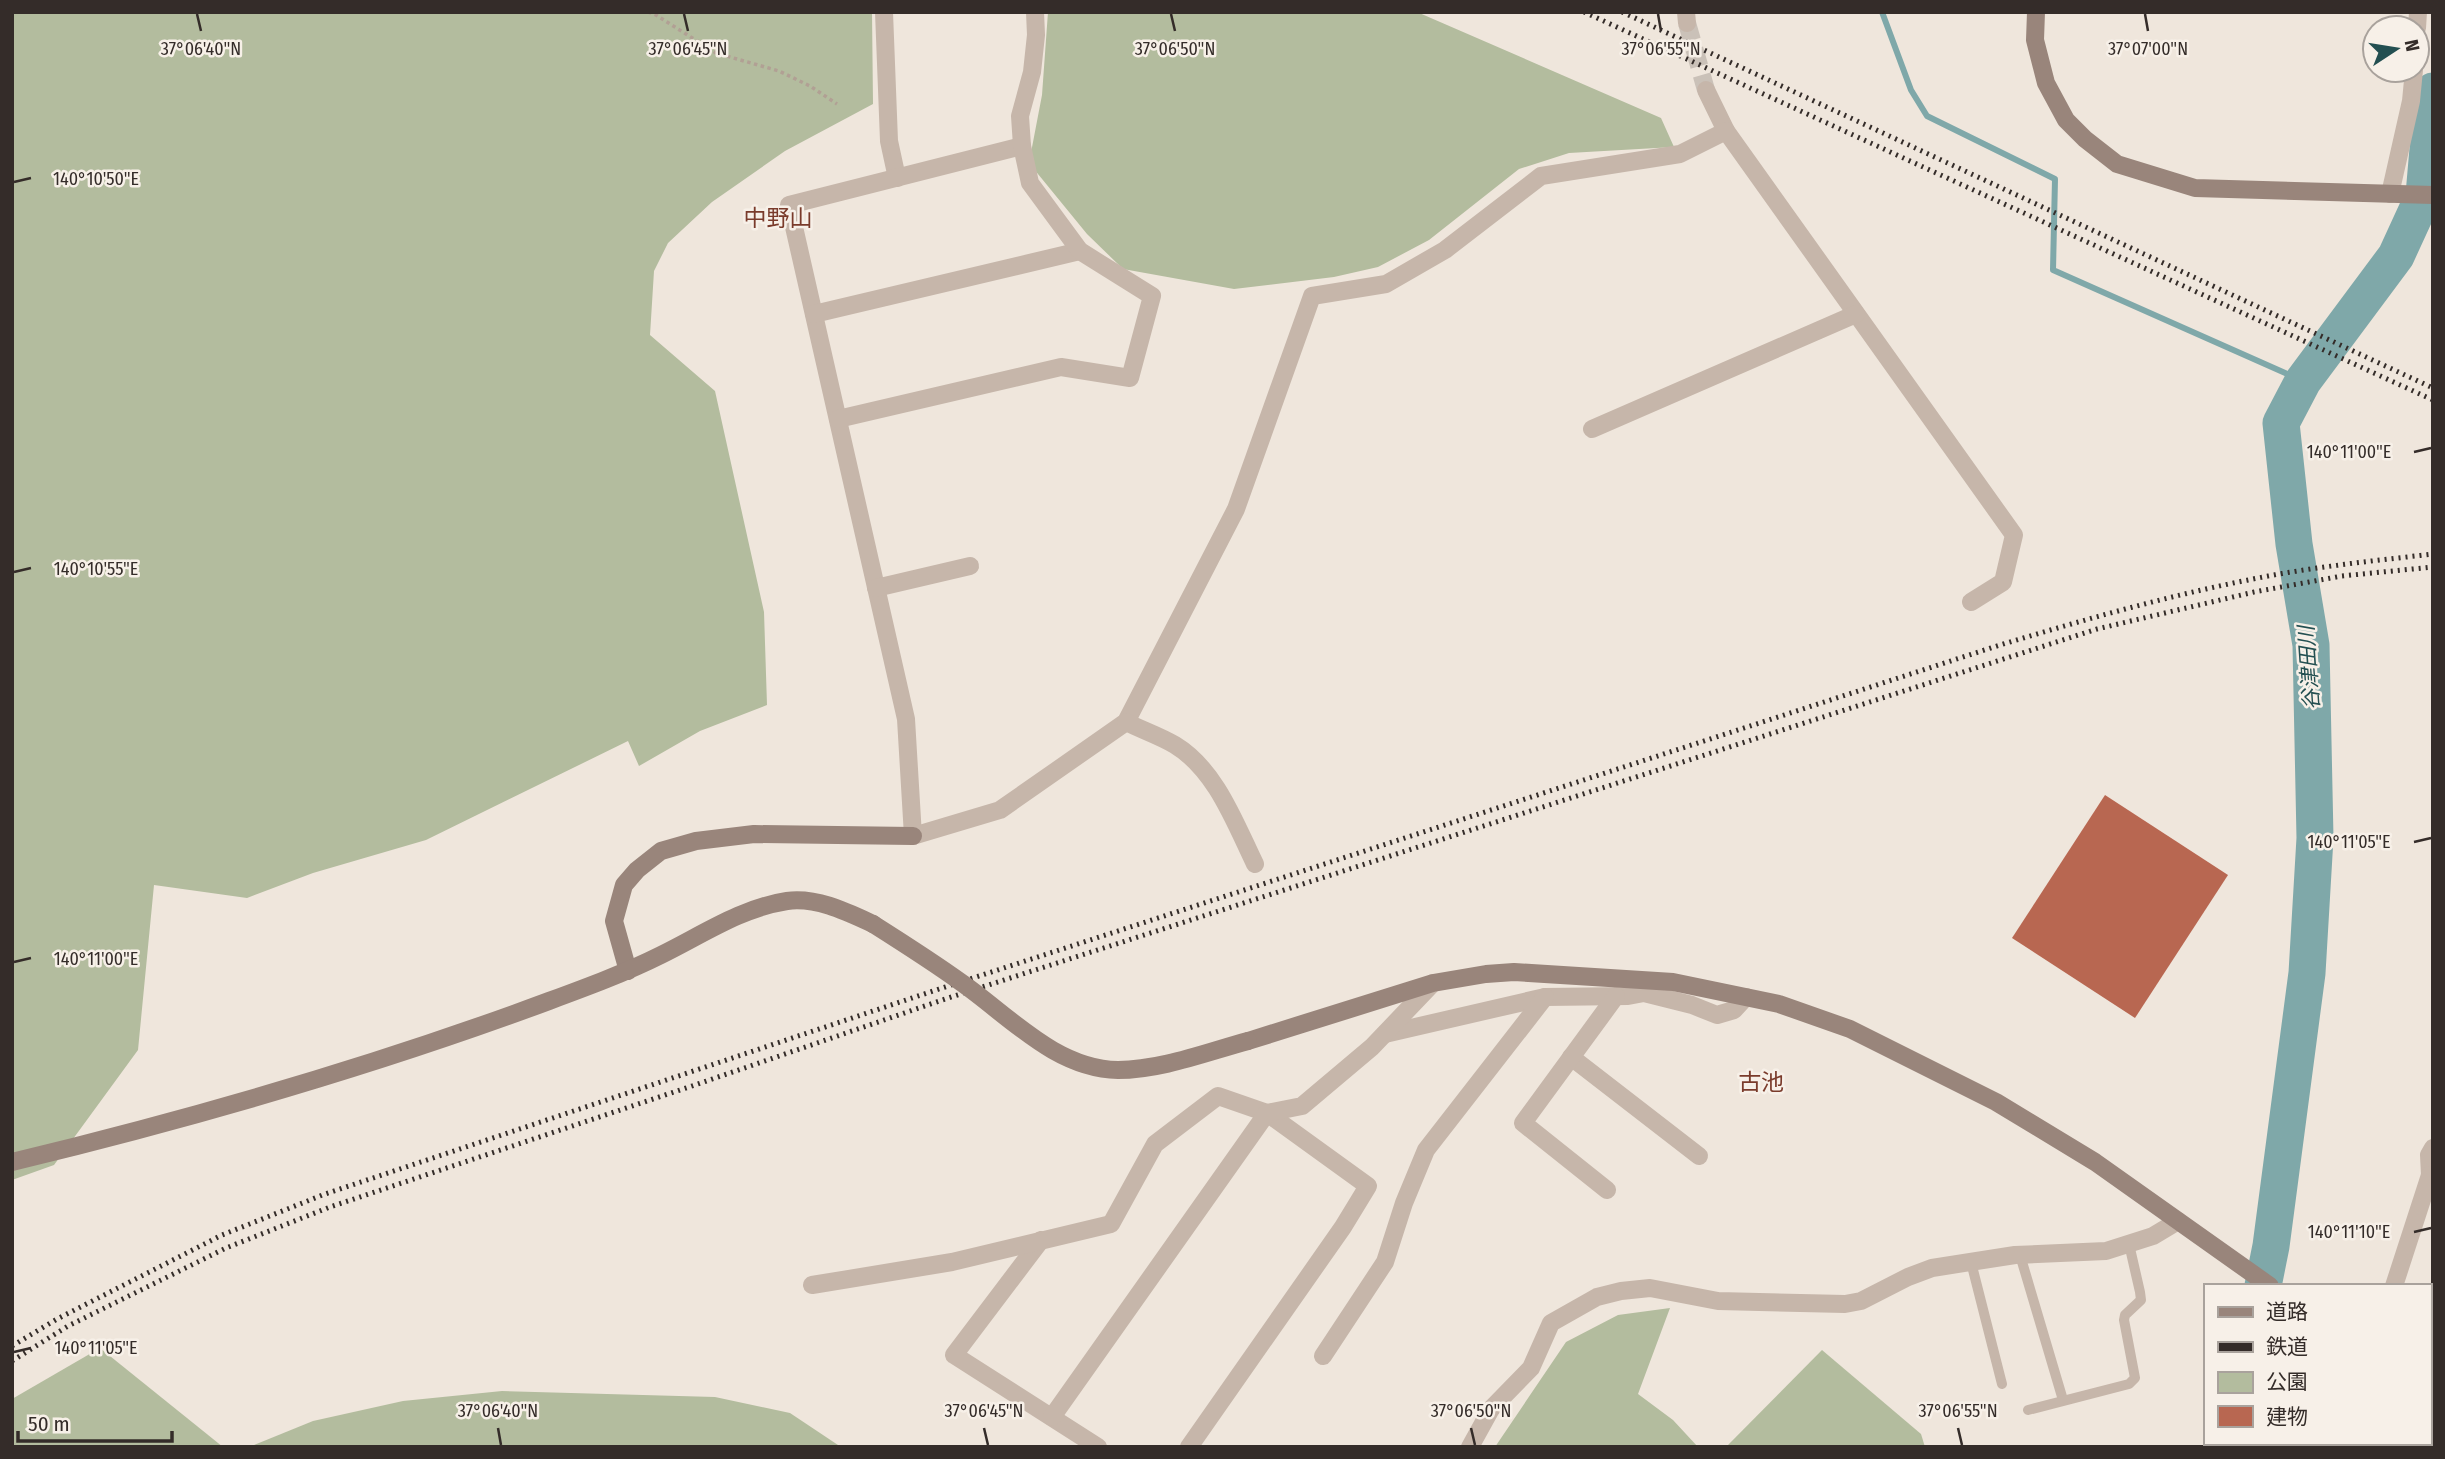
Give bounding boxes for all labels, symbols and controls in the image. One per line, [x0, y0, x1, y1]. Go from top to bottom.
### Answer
north arrow [2361, 14, 2431, 84]
text: 37°06'40"N [161, 38, 241, 60]
text: 37°06'45"N [649, 38, 727, 60]
text: 37°06'50"N [1135, 38, 1215, 60]
text: 37°06'55"N [1621, 38, 1701, 60]
text: 37°07'00"N [2108, 38, 2188, 60]
text: N [2400, 38, 2425, 54]
text: 140°10'50"E [53, 168, 139, 190]
district label: 中野山 [744, 204, 813, 232]
text: 140°11'00"E [2307, 441, 2391, 463]
text: 140°10'55"E [54, 558, 138, 580]
water label: 谷津田川 [2293, 623, 2325, 711]
text: 140°11'05"E [2307, 831, 2391, 853]
text: 140°11'00"E [54, 948, 138, 970]
district label: 古池 [1738, 1068, 1784, 1096]
text: 140°11'10"E [2308, 1221, 2390, 1243]
legend [2204, 1284, 2431, 1445]
text: 道路 [2266, 1299, 2308, 1325]
text: 鉄道 [2266, 1334, 2308, 1360]
text: 140°11'05"E [54, 1337, 138, 1359]
text: 公園 [2266, 1369, 2308, 1395]
scale bar [18, 1400, 172, 1444]
text: 37°06'40"N [458, 1400, 538, 1422]
text: 37°06'45"N [945, 1400, 1023, 1422]
text: 37°06'50"N [1431, 1400, 1511, 1422]
text: 37°06'55"N [1918, 1400, 1998, 1422]
text: 建物 [2266, 1404, 2308, 1430]
text: 50 m [28, 1411, 70, 1437]

